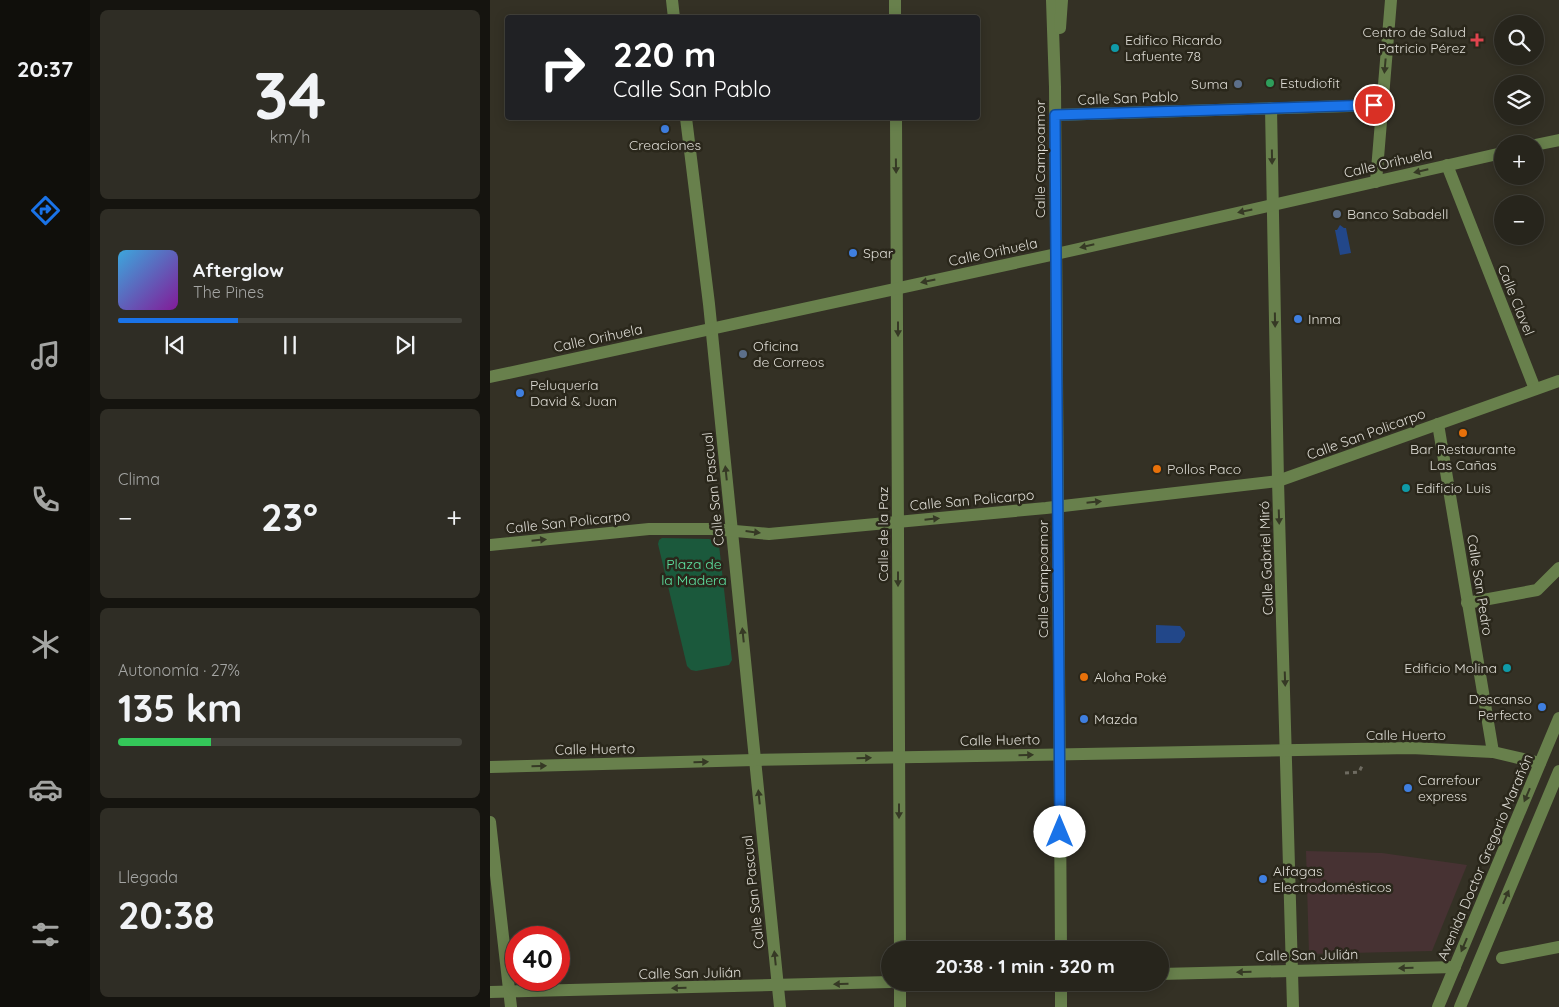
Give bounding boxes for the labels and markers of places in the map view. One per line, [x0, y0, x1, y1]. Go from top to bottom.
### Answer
place label: Centro de Salud Patricio Pérez [1363, 23, 1466, 57]
place label: Edifico Ricardo Lafuente 78 [1125, 31, 1222, 65]
marker: Centro de Salud Patricio Pérez [1470, 33, 1484, 47]
marker: Edifico Ricardo Lafuente 78 [1109, 42, 1121, 54]
place label: Estudiofit [1280, 74, 1340, 92]
place label: Suma [1191, 75, 1228, 93]
marker: Estudiofit [1264, 77, 1276, 89]
marker: Suma [1232, 78, 1244, 90]
pin [1353, 84, 1395, 126]
marker: Creaciones [659, 123, 671, 135]
place label: Creaciones [629, 136, 701, 154]
place label: Banco Sabadell [1347, 205, 1448, 223]
marker: Banco Sabadell [1331, 208, 1343, 220]
place label: Spar [863, 244, 894, 262]
marker: Spar [847, 247, 859, 259]
place label: Inma [1308, 310, 1341, 328]
marker: Inma [1292, 313, 1304, 325]
place label: Oficina de Correos [753, 337, 824, 371]
marker: Oficina de Correos [737, 348, 749, 360]
place label: Peluquería David & Juan [530, 376, 617, 410]
marker: Peluquería David & Juan [514, 387, 526, 399]
marker: Bar Restaurante Las Cañas [1457, 427, 1469, 439]
place label: Bar Restaurante Las Cañas [1410, 440, 1516, 474]
place label: Pollos Paco [1167, 460, 1241, 478]
marker: Pollos Paco [1151, 463, 1163, 475]
place label: Edificio Luis [1416, 479, 1491, 497]
marker: Edificio Luis [1400, 482, 1412, 494]
place label: Edificio Molina [1404, 659, 1497, 677]
marker: Edificio Molina [1501, 662, 1513, 674]
place label: Aloha Poké [1094, 668, 1167, 686]
marker: Aloha Poké [1078, 671, 1090, 683]
place label: Descanso Perfecto [1468, 690, 1532, 724]
marker: Descanso Perfecto [1536, 701, 1548, 713]
place label: Mazda [1094, 710, 1138, 728]
marker: Mazda [1078, 713, 1090, 725]
place label: Carrefour express [1418, 771, 1481, 805]
marker: Carrefour express [1402, 782, 1414, 794]
place label: Alfagas Electrodomésticos [1273, 862, 1392, 896]
marker: Alfagas Electrodomésticos [1257, 873, 1269, 885]

